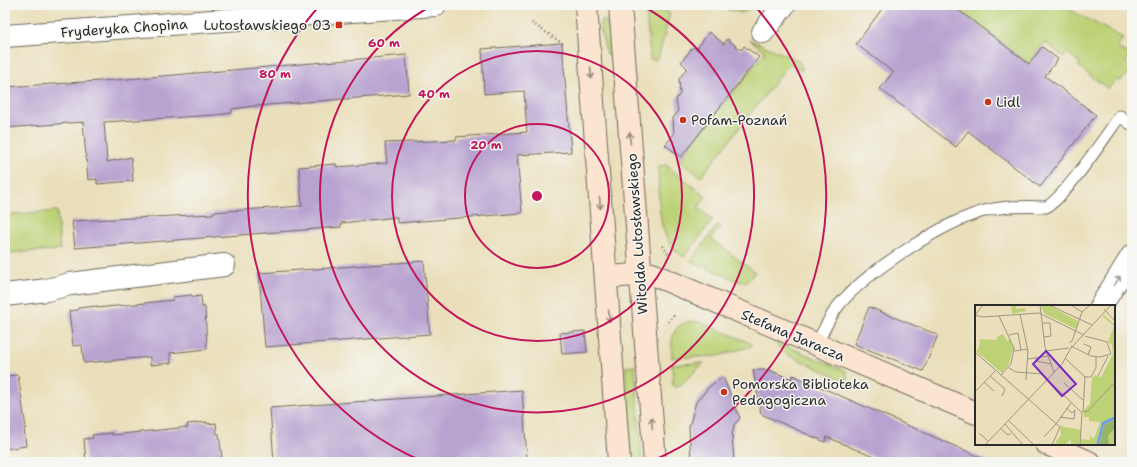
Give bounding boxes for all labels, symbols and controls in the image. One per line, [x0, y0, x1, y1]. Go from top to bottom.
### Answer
street label: Fryderyka Chopina [60, 15, 188, 41]
place label: Lutosławskiego 03 [204, 16, 331, 34]
marker: Lutosławskiego 03 [334, 20, 344, 30]
text: 60 m [368, 35, 400, 51]
text: 80 m [259, 66, 291, 82]
one-way arrow [587, 66, 594, 79]
text: 40 m [418, 86, 450, 102]
place label: Lidl [996, 93, 1021, 111]
marker: Lidl [983, 97, 993, 107]
place label: Pofam-Poznań [691, 111, 788, 129]
marker: Pofam-Poznań [678, 115, 688, 125]
one-way arrow [627, 132, 634, 145]
text: 20 m [470, 137, 502, 153]
street label: Witolda Lutosławskiego [622, 153, 652, 315]
centre of rings [530, 189, 544, 203]
one-way arrow [596, 196, 603, 209]
one-way arrow [1113, 275, 1121, 287]
street label: Stefana Jaracza [738, 305, 848, 365]
inset map [975, 305, 1115, 445]
one-way arrow [605, 309, 612, 322]
place label: Pomorska Biblioteka Pedagogiczna [732, 375, 869, 409]
marker: Pomorska Biblioteka Pedagogiczna [719, 387, 729, 397]
one-way arrow [648, 417, 655, 430]

